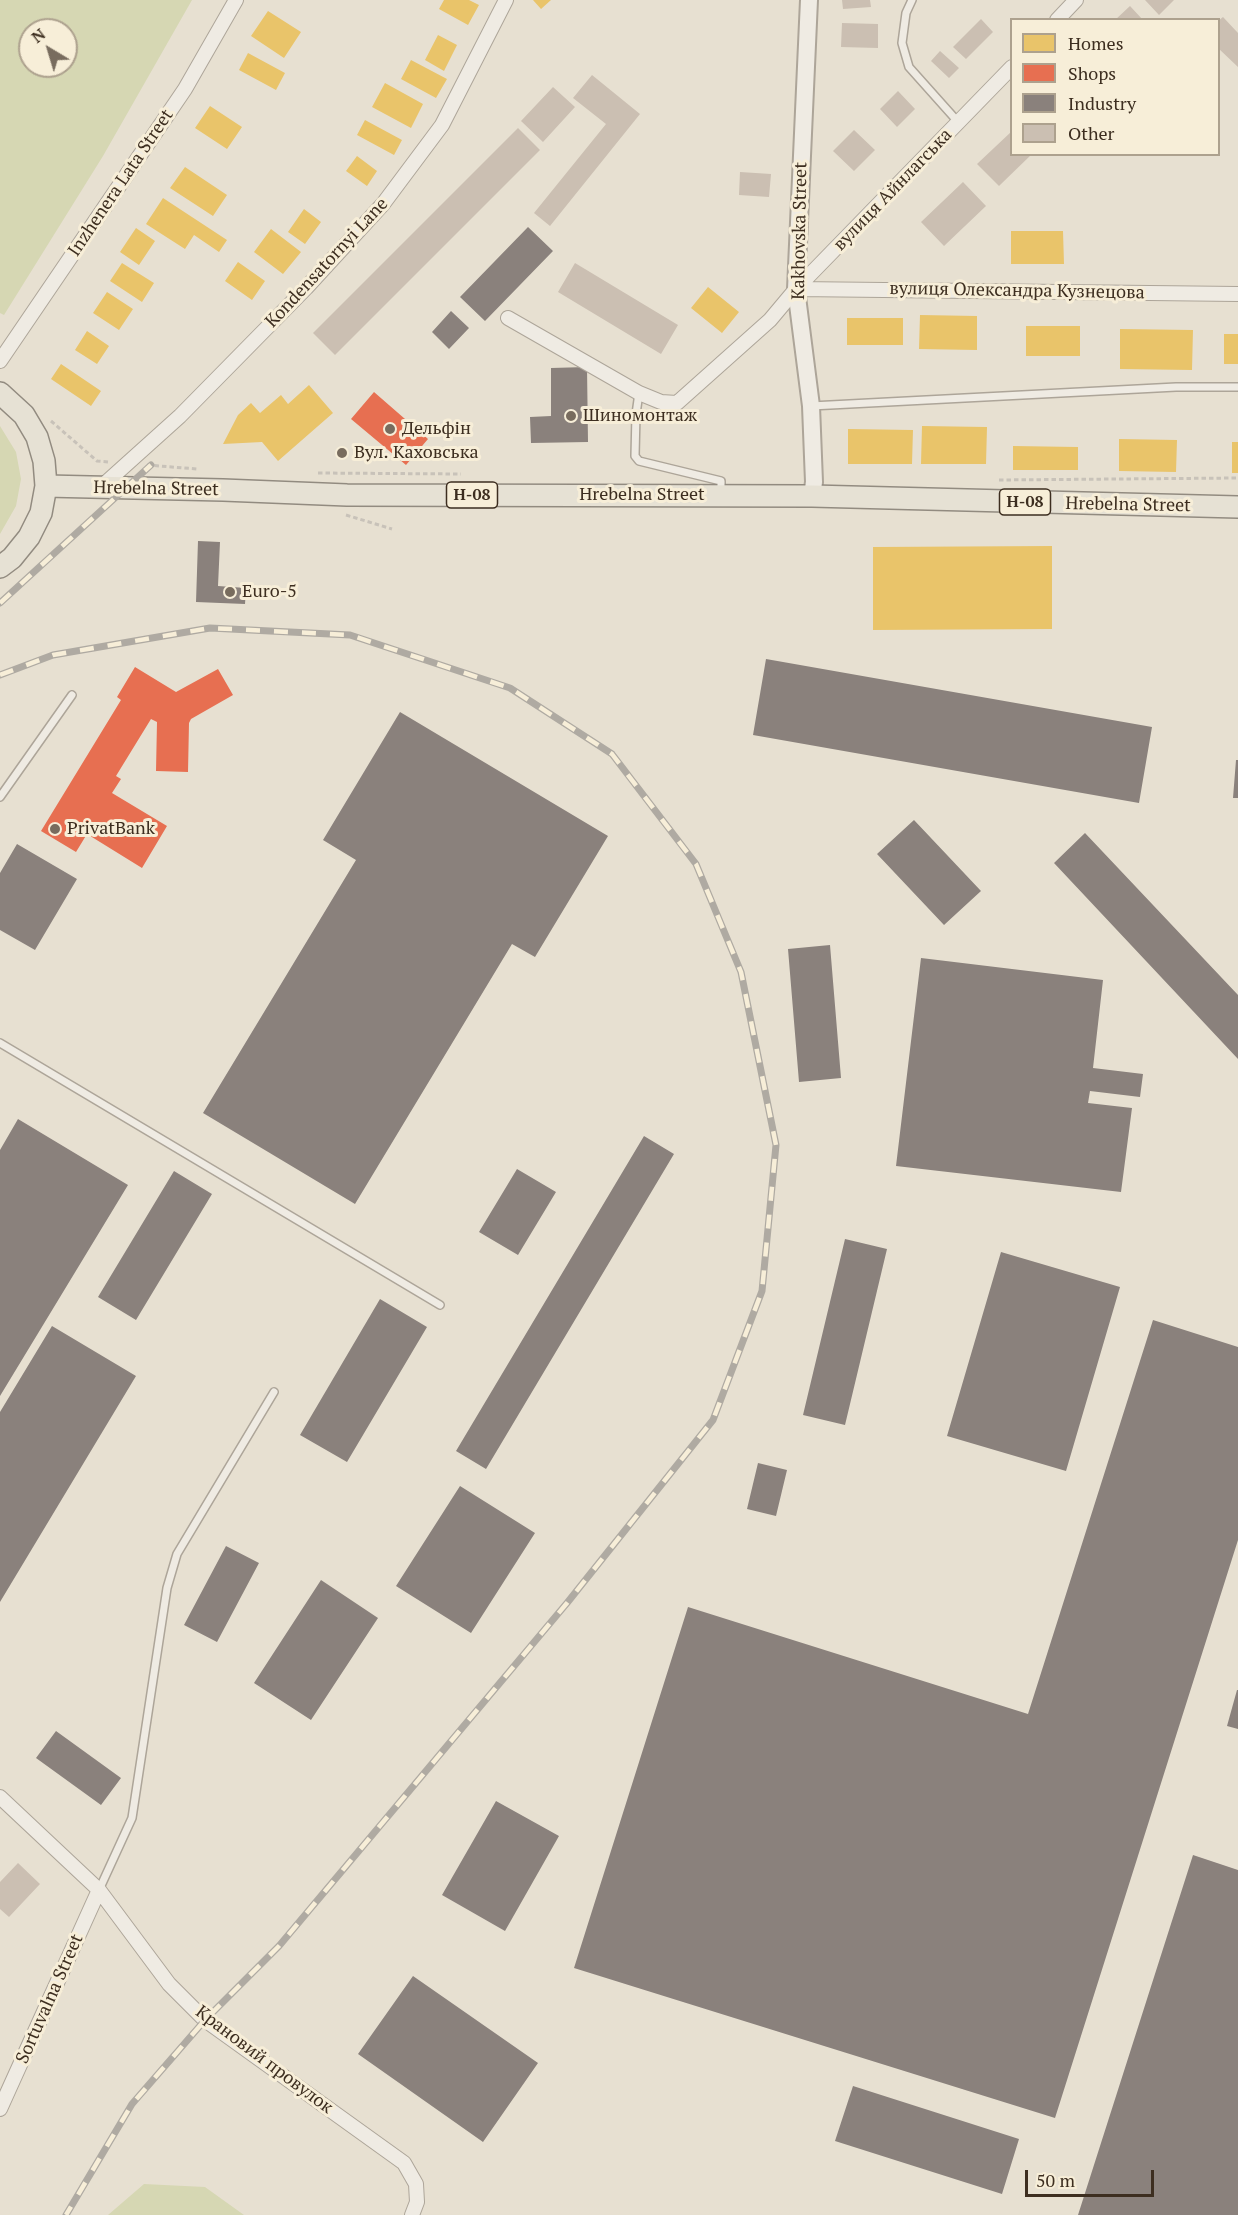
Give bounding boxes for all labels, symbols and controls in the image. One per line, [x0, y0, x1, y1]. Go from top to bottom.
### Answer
north arrow [18, 18, 78, 78]
legend [1010, 18, 1220, 156]
text: N [27, 23, 50, 48]
text: Homes [1068, 31, 1123, 55]
text: Shops [1068, 61, 1116, 85]
text: Industry [1068, 91, 1136, 115]
street label: Inzhenera Lata Street [64, 105, 178, 261]
text: Other [1068, 121, 1115, 145]
street label: вулиця Айнлагська [829, 125, 957, 255]
street label: Kakhovska Street [788, 162, 812, 300]
street label: Kondensatornyi Lane [261, 194, 393, 332]
street label: вулиця Олександра Кузнецова [889, 278, 1145, 304]
place label: Шиномонтаж [583, 405, 697, 427]
marker: Шиномонтаж [564, 409, 578, 423]
place label: Дельфін [402, 418, 471, 440]
marker: Дельфін [383, 422, 397, 436]
place label: Вул. Каховська [354, 442, 479, 464]
marker: Вул. Каховська [335, 446, 349, 460]
street label: Hrebelna Street [93, 477, 219, 501]
road number: Н-08 [446, 482, 498, 508]
street label: Hrebelna Street [579, 484, 705, 506]
road number: Н-08 [1000, 489, 1050, 515]
street label: Hrebelna Street [1065, 493, 1191, 517]
place label: Euro-5 [242, 581, 297, 603]
marker: Euro-5 [223, 585, 237, 599]
place label: PrivatBank [67, 818, 155, 840]
marker: PrivatBank [48, 822, 62, 836]
street label: Sortuvalna Street [12, 1931, 88, 2067]
street label: Крановий провулок [191, 2001, 337, 2119]
scale bar [1028, 2158, 1157, 2196]
text: 50 m [1036, 2168, 1075, 2192]

